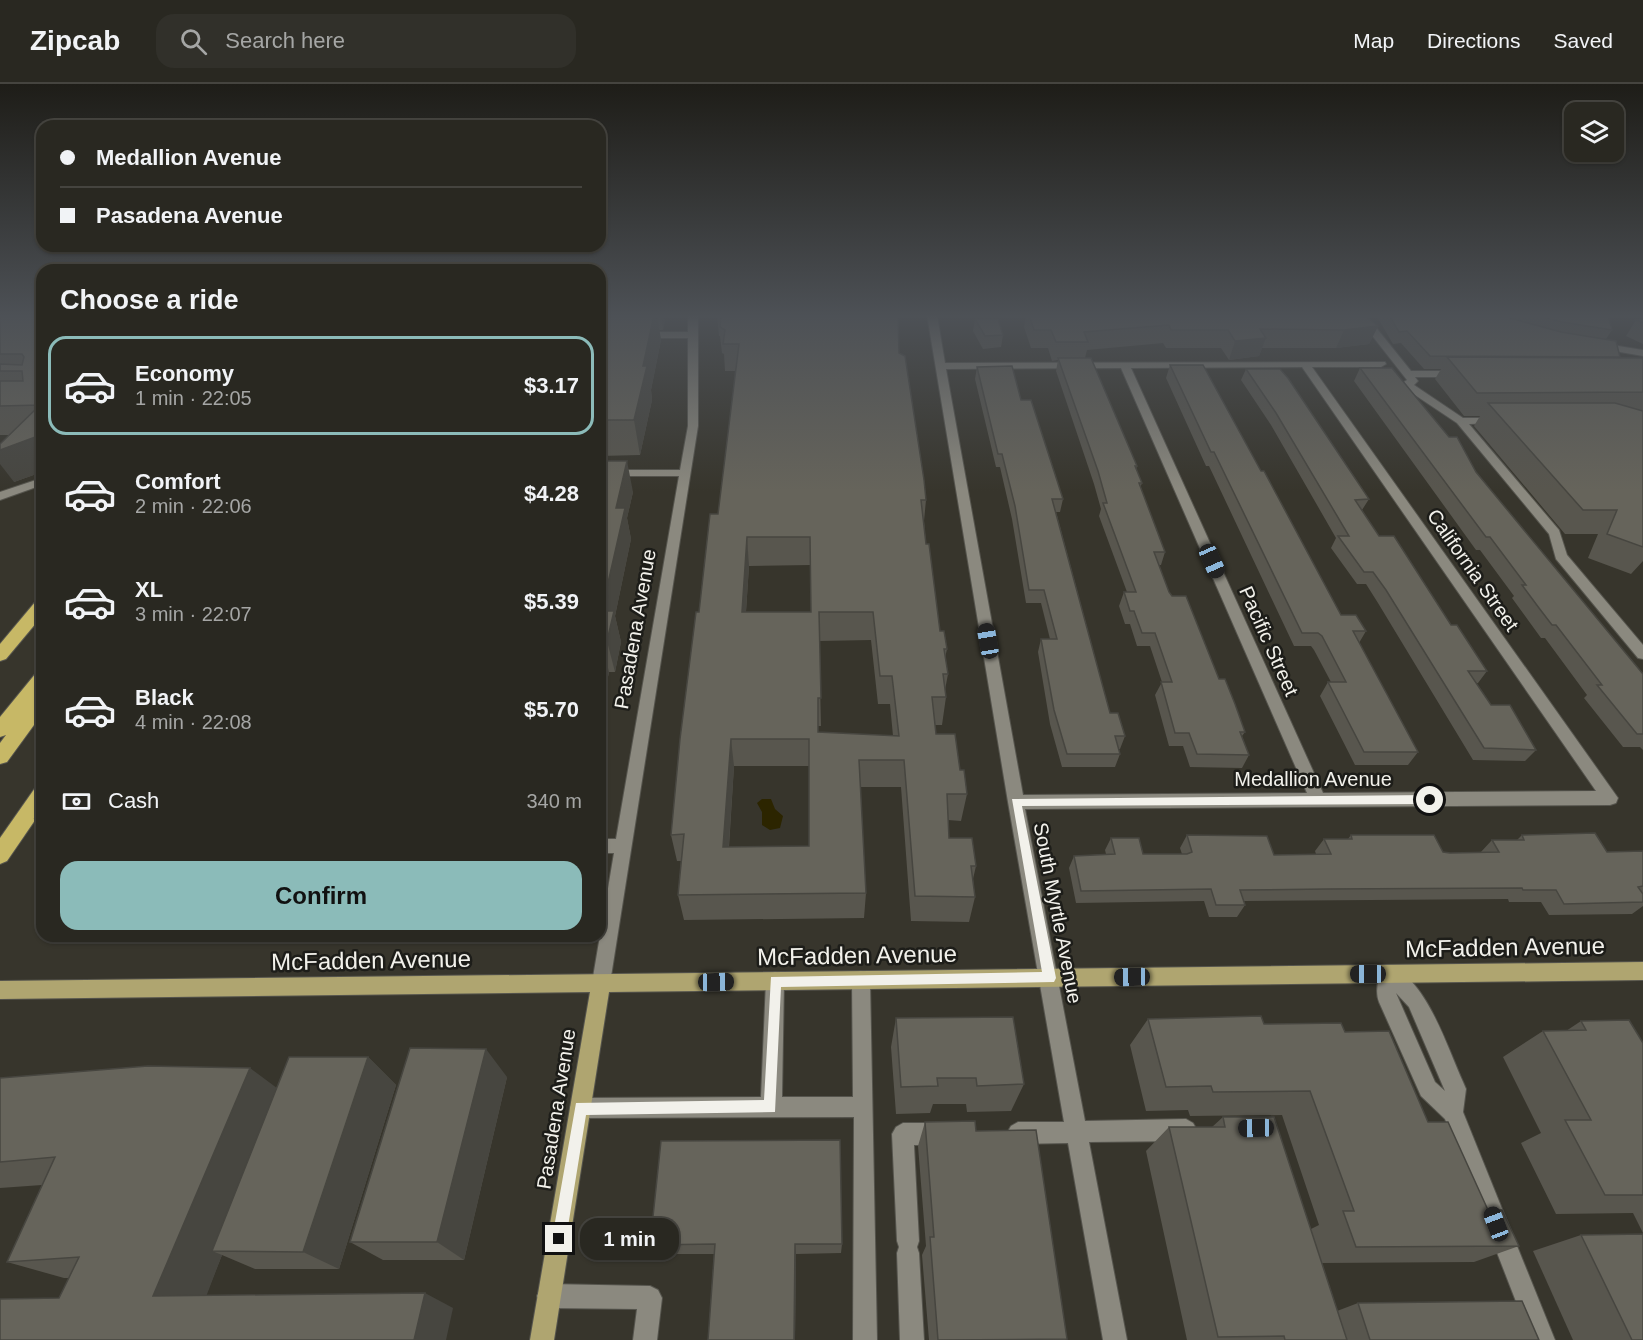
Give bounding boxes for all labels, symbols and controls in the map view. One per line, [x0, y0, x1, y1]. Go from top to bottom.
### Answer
search box [156, 14, 576, 68]
text: Zipcab [30, 25, 120, 56]
icon: search [177, 25, 210, 58]
text: Search here [225, 28, 345, 53]
text: Map [1353, 29, 1394, 52]
text: Directions [1427, 29, 1520, 52]
text: Saved [1553, 29, 1613, 52]
map controls [1564, 102, 1624, 162]
button: layers [1564, 102, 1624, 162]
text: Medallion Avenue [96, 145, 281, 170]
text: Pasadena Avenue [96, 203, 283, 228]
text: Choose a ride [60, 285, 239, 315]
icon: car [63, 359, 117, 413]
text: Economy [135, 361, 234, 386]
text: $3.17 [524, 373, 579, 398]
text: 1 min · 22:05 [135, 387, 252, 409]
icon: car [63, 467, 117, 521]
text: Comfort [135, 469, 221, 494]
text: $4.28 [524, 481, 579, 506]
text: 2 min · 22:06 [135, 495, 252, 517]
street label: California Street [1423, 505, 1523, 635]
car [1196, 541, 1228, 581]
street label: Pasadena Avenue [610, 547, 660, 711]
icon: car [63, 575, 117, 629]
text: XL [135, 577, 163, 602]
street label: Pacific Street [1235, 583, 1303, 700]
text: $5.39 [524, 589, 579, 614]
text: 3 min · 22:07 [135, 603, 252, 625]
car [976, 622, 1000, 660]
icon: car [63, 683, 117, 737]
text: Black [135, 685, 194, 710]
text: $5.70 [524, 697, 579, 722]
text: 4 min · 22:08 [135, 711, 252, 733]
street label: Medallion Avenue [1234, 768, 1392, 790]
icon: cash [60, 785, 93, 818]
route start [1416, 786, 1443, 813]
text: Cash [108, 788, 159, 813]
text: 340 m [526, 790, 582, 812]
street label: South Myrtle Avenue [1030, 820, 1086, 1006]
button: Confirm [60, 861, 582, 930]
street label: McFadden Avenue [1405, 932, 1605, 962]
street label: McFadden Avenue [757, 940, 957, 970]
street label: McFadden Avenue [271, 945, 471, 975]
car [1350, 965, 1386, 983]
car [1114, 968, 1150, 986]
car [698, 973, 734, 991]
street label: Pasadena Avenue [532, 1027, 580, 1191]
car [1238, 1119, 1274, 1137]
car [1481, 1204, 1511, 1244]
callout: 1 min [580, 1218, 679, 1260]
route end [545, 1225, 572, 1252]
text: 1 min [603, 1228, 656, 1250]

